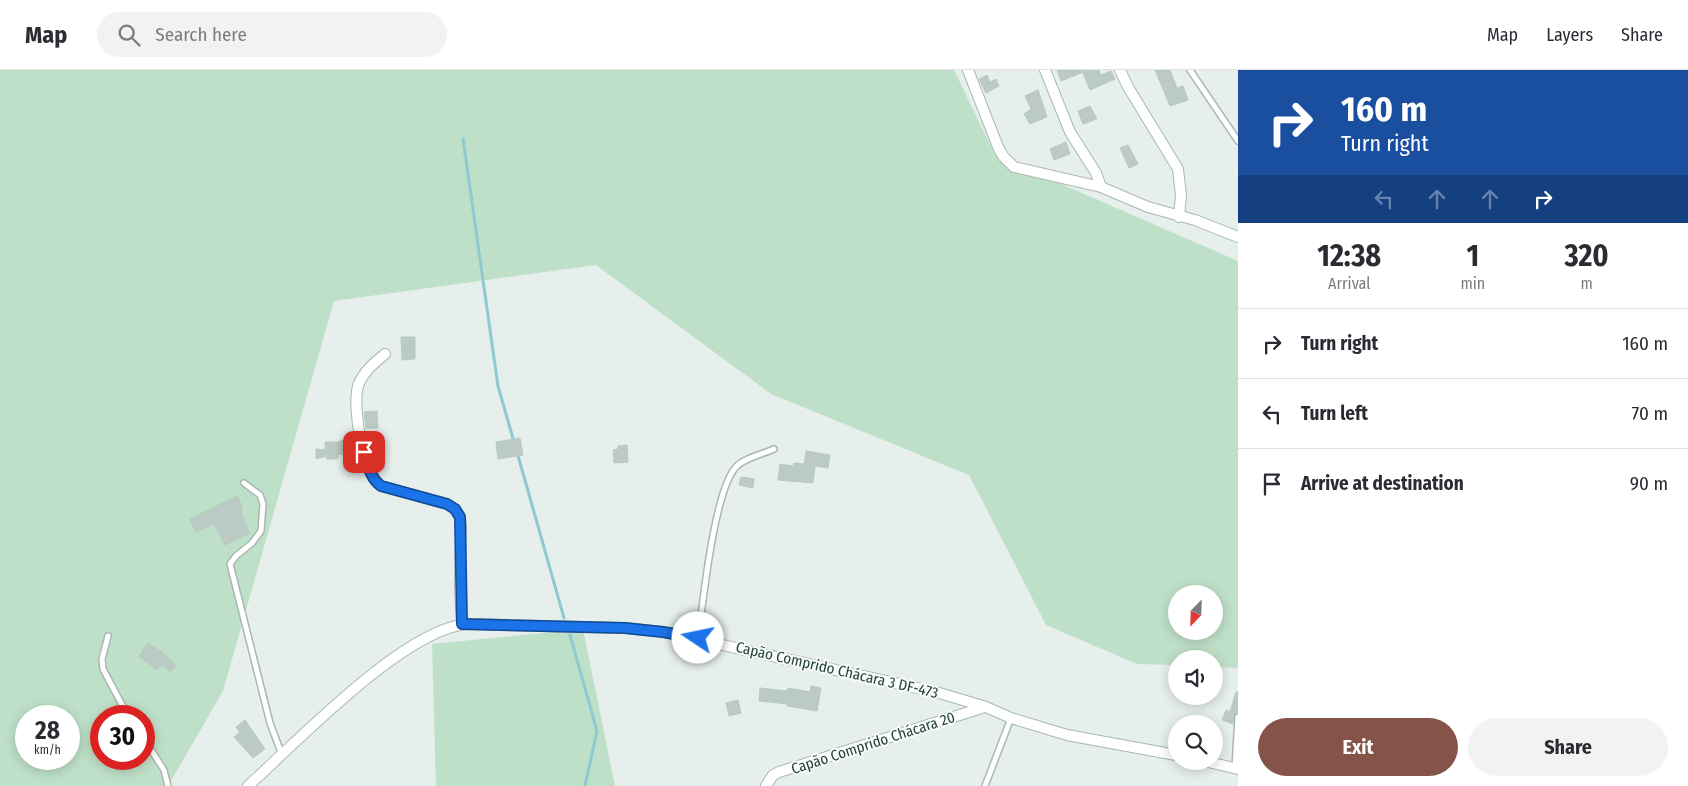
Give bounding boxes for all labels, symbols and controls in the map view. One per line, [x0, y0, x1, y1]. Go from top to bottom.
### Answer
search box [97, 12, 447, 57]
text: Map [25, 21, 67, 49]
icon: search [115, 21, 143, 49]
text: Search here [155, 23, 247, 46]
text: Map [1487, 24, 1518, 46]
text: Layers [1546, 24, 1593, 46]
text: Share [1621, 24, 1663, 46]
text: 160 m [1341, 88, 1427, 130]
icon: right [1258, 90, 1323, 155]
text: Turn right [1341, 130, 1429, 157]
icon: left [1370, 185, 1398, 213]
icon: ahead [1423, 185, 1451, 213]
icon: ahead [1476, 185, 1504, 213]
icon: right [1529, 185, 1557, 213]
text: 12:38 [1317, 238, 1381, 274]
text: 1 [1467, 238, 1479, 274]
text: 320 [1565, 238, 1609, 274]
text: Arrival [1328, 274, 1370, 293]
text: min [1460, 274, 1485, 293]
text: m [1580, 274, 1593, 293]
icon: right [1258, 330, 1286, 358]
text: Turn right [1301, 332, 1378, 355]
text: 160 m [1622, 332, 1668, 355]
icon: left [1258, 400, 1286, 428]
text: Turn left [1301, 402, 1368, 425]
text: 70 m [1632, 402, 1668, 425]
pin [343, 431, 385, 473]
icon: arrive [350, 438, 378, 466]
icon: arrive [1258, 470, 1286, 498]
text: Arrive at destination [1301, 472, 1464, 495]
text: 90 m [1630, 472, 1668, 495]
north arrow [1168, 585, 1222, 640]
map controls [1168, 585, 1223, 770]
position arrow [671, 611, 723, 663]
street label: Capão Comprido Chácara 3 DF-473 [734, 638, 940, 702]
button: sound [1168, 650, 1223, 705]
speed limit sign: 30 [90, 705, 155, 770]
street label: Capão Comprido Chácara 20 [789, 708, 957, 778]
button: search [1168, 715, 1223, 770]
text: 28 [35, 716, 60, 746]
button: Exit [1258, 718, 1458, 776]
button: Share [1468, 718, 1668, 776]
text: km/h [34, 743, 61, 757]

